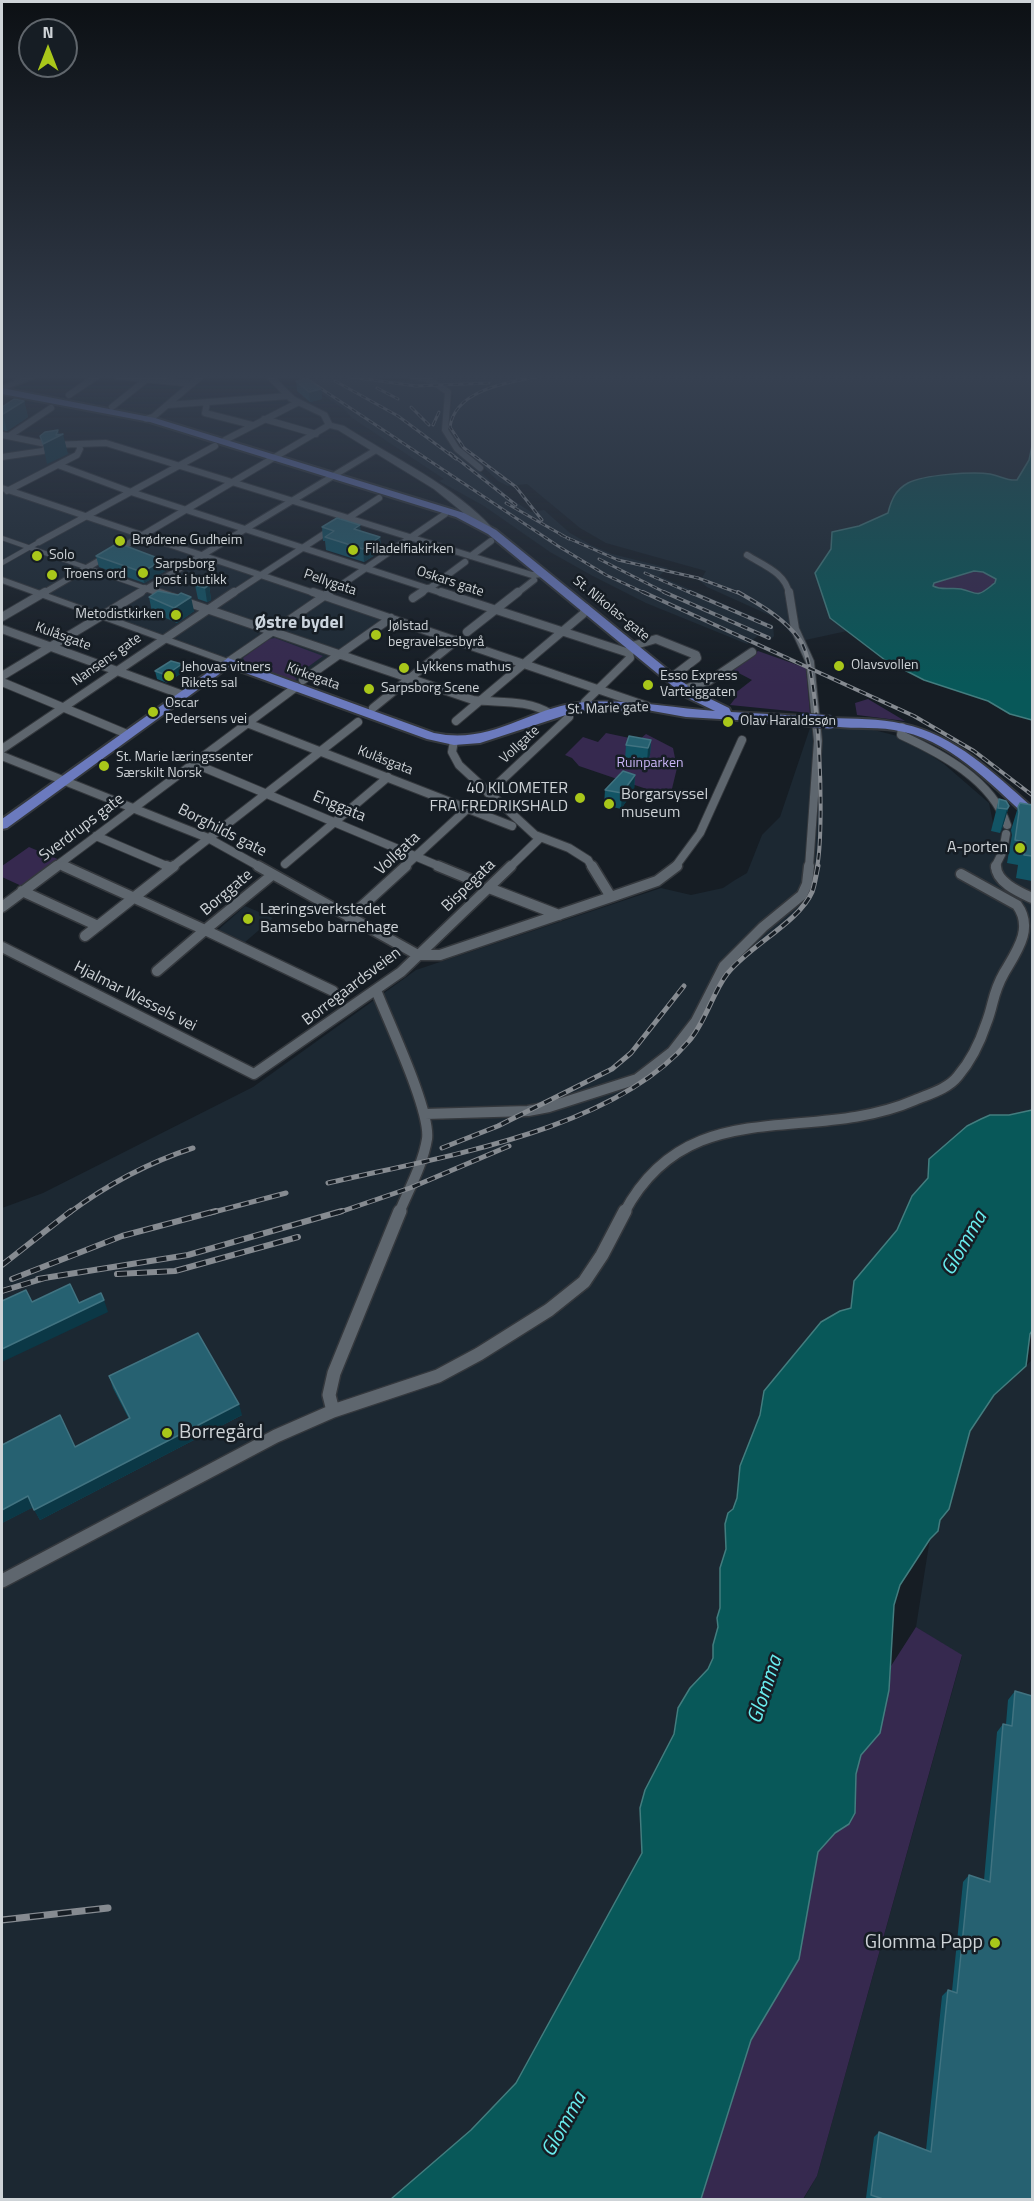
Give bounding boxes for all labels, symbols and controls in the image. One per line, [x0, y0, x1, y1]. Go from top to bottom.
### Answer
north arrow [18, 18, 78, 78]
text: N [42, 20, 54, 44]
place label: Brødrene Gudheim [132, 533, 242, 549]
marker: Brødrene Gudheim [113, 534, 127, 548]
place label: Filadelfiakirken [365, 542, 454, 558]
marker: Filadelfiakirken [346, 543, 360, 557]
place label: Solo [49, 548, 75, 564]
marker: Solo [30, 549, 44, 563]
place label: Sarpsborg post i butikk [155, 557, 227, 590]
street label: Oskars gate [414, 563, 486, 601]
marker: Sarpsborg post i butikk [136, 566, 150, 580]
street label: Pellygata [301, 566, 359, 600]
place label: Troens ord [64, 567, 126, 583]
marker: Troens ord [45, 568, 59, 582]
street label: St. Nikolas-gate [569, 573, 653, 645]
place label: Metodistkirken [75, 607, 164, 623]
marker: Metodistkirken [169, 608, 183, 622]
district label: Østre bydel [254, 613, 344, 635]
street label: Kulåsgate [33, 619, 93, 655]
place label: Jølstad begravelsesbyrå [388, 619, 484, 652]
marker: Jølstad begravelsesbyrå [369, 628, 383, 642]
street label: Nansens gate [69, 630, 145, 690]
place label: Olavsvollen [851, 658, 919, 674]
marker: Olavsvollen [832, 659, 846, 673]
place label: Jehovas vitners Rikets sal [181, 660, 271, 692]
street label: Kirkegata [284, 660, 342, 694]
place label: Lykkens mathus [416, 660, 511, 676]
marker: Lykkens mathus [397, 661, 411, 675]
marker: Jehovas vitners Rikets sal [162, 669, 176, 683]
place label: Esso Express Varteiggaten [660, 669, 737, 702]
marker: Esso Express Varteiggaten [641, 678, 655, 692]
place label: Sarpsborg Scene [381, 681, 479, 697]
marker: Sarpsborg Scene [362, 682, 376, 696]
place label: Oscar Pedersens vei [165, 696, 247, 728]
street label: St. Marie gate [567, 699, 649, 719]
marker: Oscar Pedersens vei [146, 705, 160, 719]
place label: Olav Haraldssøn [740, 714, 836, 730]
marker: Olav Haraldssøn [721, 715, 735, 729]
street label: Vollgate [497, 723, 543, 767]
street label: Kulåsgata [355, 743, 415, 779]
place label: St. Marie læringssenter Særskilt Norsk [116, 750, 253, 782]
park label: Ruinparken [617, 756, 683, 772]
marker: St. Marie læringssenter Særskilt Norsk [97, 759, 111, 773]
place label: 40 KILOMETER FRA FREDRIKSHALD [429, 779, 568, 817]
place label: Borgarsyssel museum [621, 785, 708, 823]
street label: Enggata [310, 787, 368, 827]
street label: Sverdrups gate [36, 790, 128, 866]
marker: 40 KILOMETER FRA FREDRIKSHALD [573, 791, 587, 805]
marker: Borgarsyssel museum [602, 797, 616, 811]
street label: Borghilds gate [174, 800, 270, 862]
street label: Vollgata [372, 828, 424, 880]
place label: A-porten [947, 838, 1008, 858]
marker: A-porten [1013, 841, 1027, 855]
street label: Bispegata [438, 856, 500, 916]
street label: Borggate [197, 866, 257, 920]
place label: Læringsverkstedet Bamsebo barnehage [260, 900, 399, 938]
marker: Læringsverkstedet Bamsebo barnehage [241, 912, 255, 926]
street label: Borregaardsveien [299, 944, 405, 1030]
street label: Hjalmar Wessels vei [70, 958, 200, 1036]
water label: Glomma [937, 1207, 993, 1281]
place label: Borregård [179, 1421, 263, 1445]
marker: Borregård [160, 1426, 174, 1440]
water label: Glomma [743, 1653, 789, 1727]
place label: Glomma Papp [865, 1931, 983, 1955]
marker: Glomma Papp [988, 1936, 1002, 1950]
water label: Glomma [537, 2088, 593, 2162]

